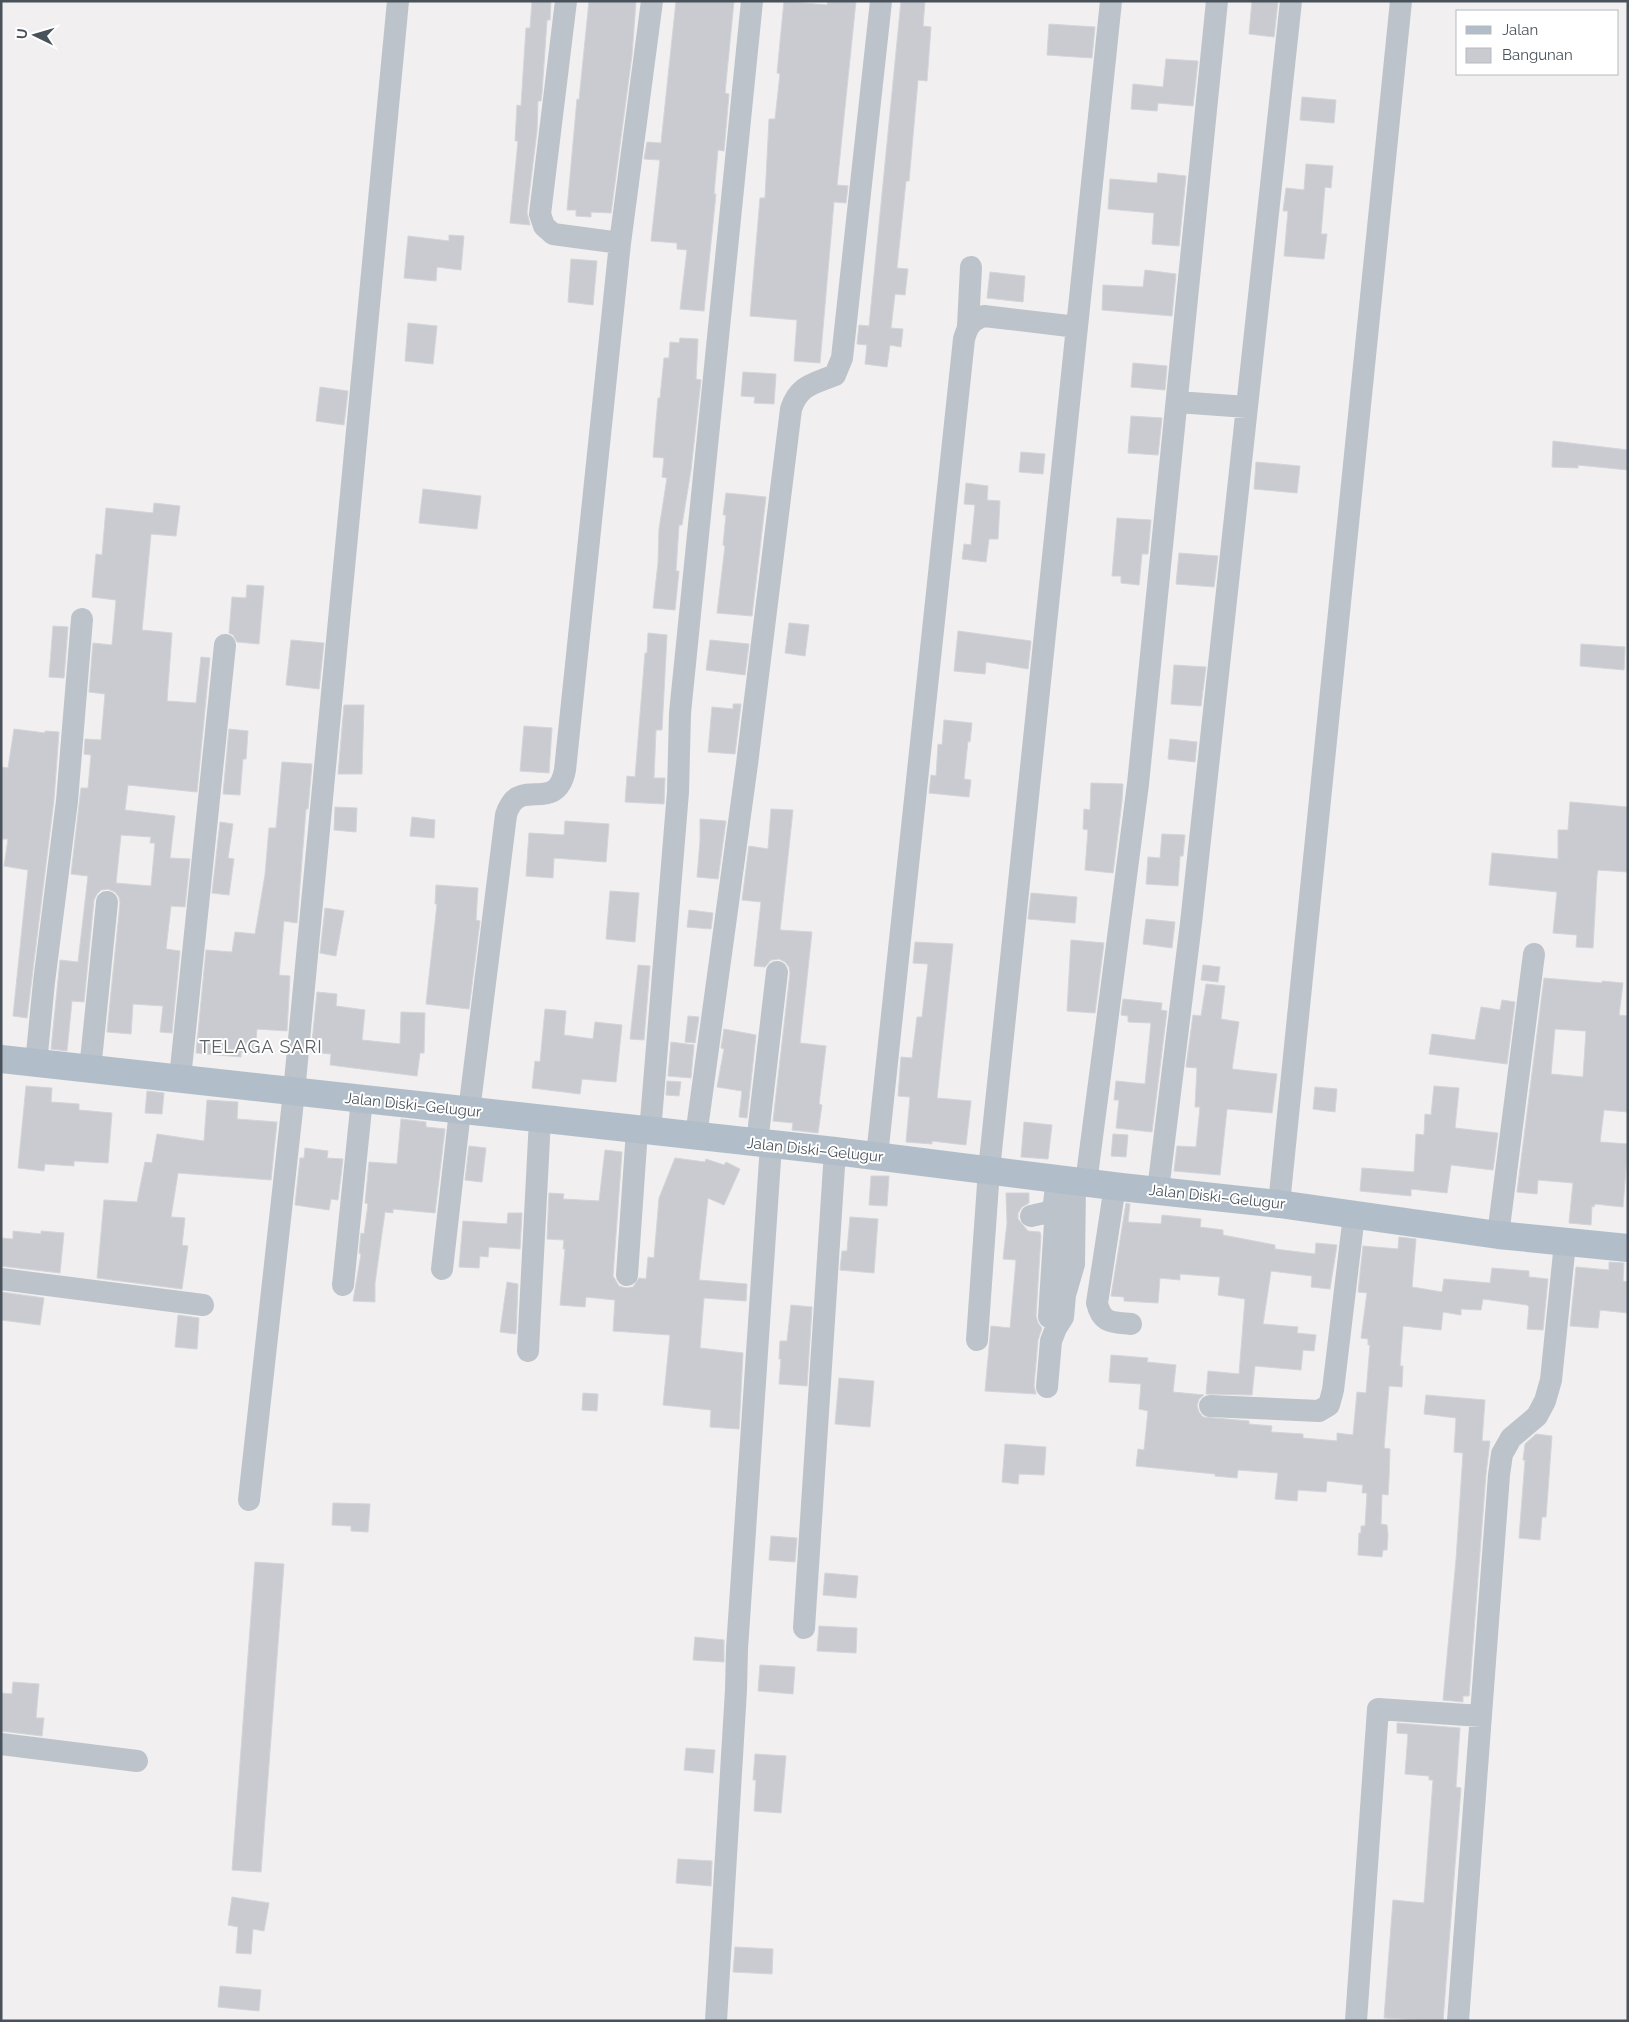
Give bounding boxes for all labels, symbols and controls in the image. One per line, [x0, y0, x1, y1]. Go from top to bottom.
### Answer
north arrow [10, 10, 60, 60]
legend [1456, 10, 1619, 75]
text: Jalan [1502, 21, 1538, 39]
text: U [14, 28, 30, 40]
text: Bangunan [1502, 46, 1573, 64]
district label: TELAGA SARI [199, 1036, 323, 1057]
street label: Jalan Diski–Gelugur [344, 1089, 483, 1121]
street label: Jalan Diski–Gelugur [746, 1134, 885, 1166]
street label: Jalan Diski–Gelugur [1148, 1181, 1287, 1213]

